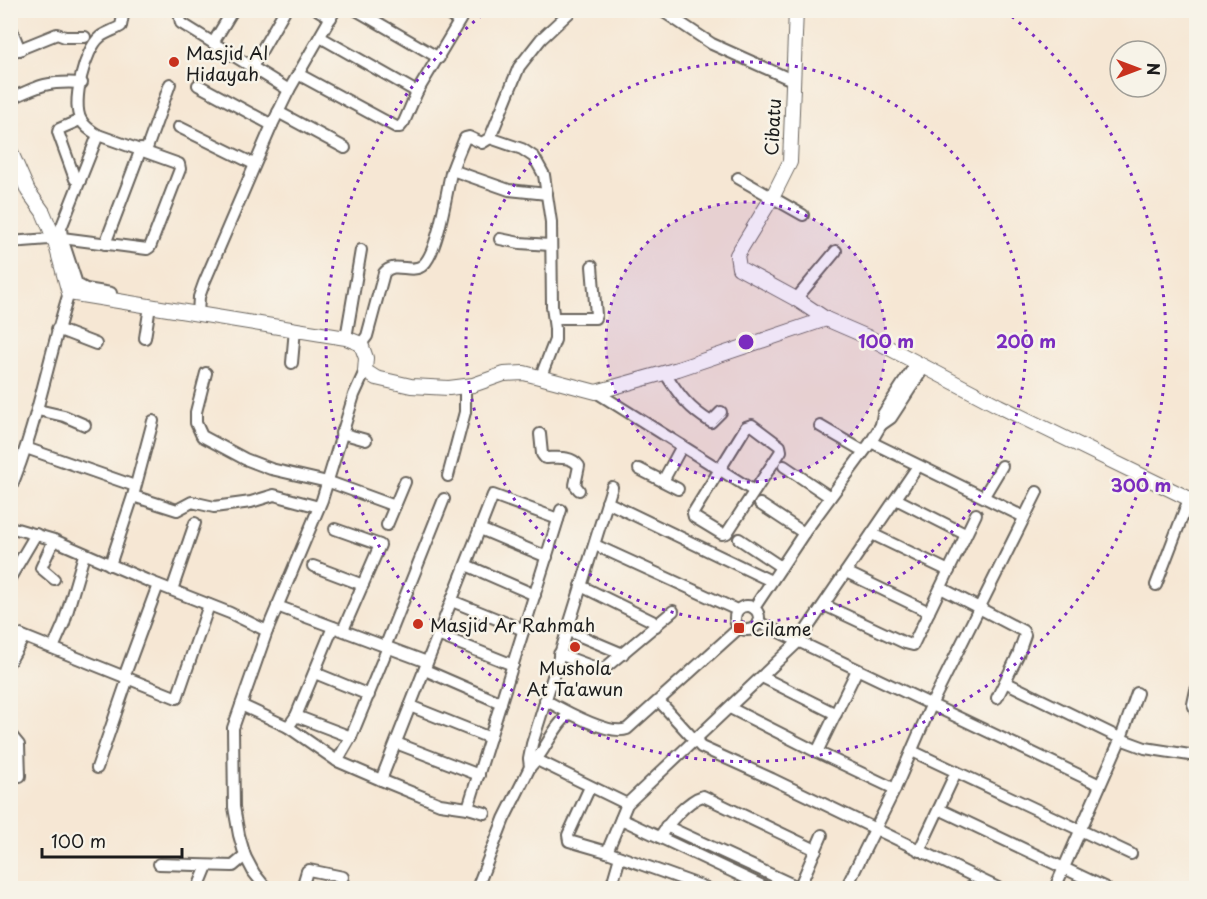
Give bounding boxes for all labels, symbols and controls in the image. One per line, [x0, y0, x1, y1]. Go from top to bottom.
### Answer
place label: Masjid Al Hidayah [186, 39, 268, 87]
north arrow [1108, 39, 1168, 99]
marker: Masjid Al Hidayah [167, 55, 181, 69]
text: N [1142, 63, 1166, 75]
street label: Cibatu [757, 98, 787, 156]
text: 100 m [858, 327, 914, 354]
text: 200 m [996, 327, 1056, 354]
centre of rings [736, 332, 756, 352]
text: 300 m [1111, 471, 1171, 498]
place label: Masjid Ar Rahmah [430, 611, 595, 638]
place label: Cilame [751, 615, 811, 642]
marker: Masjid Ar Rahmah [411, 617, 425, 631]
marker: Cilame [732, 621, 746, 635]
marker: Mushola At Ta'awun [568, 640, 582, 654]
place label: Mushola At Ta'awun [527, 654, 623, 702]
scale bar [42, 821, 182, 859]
text: 100 m [51, 827, 106, 854]

